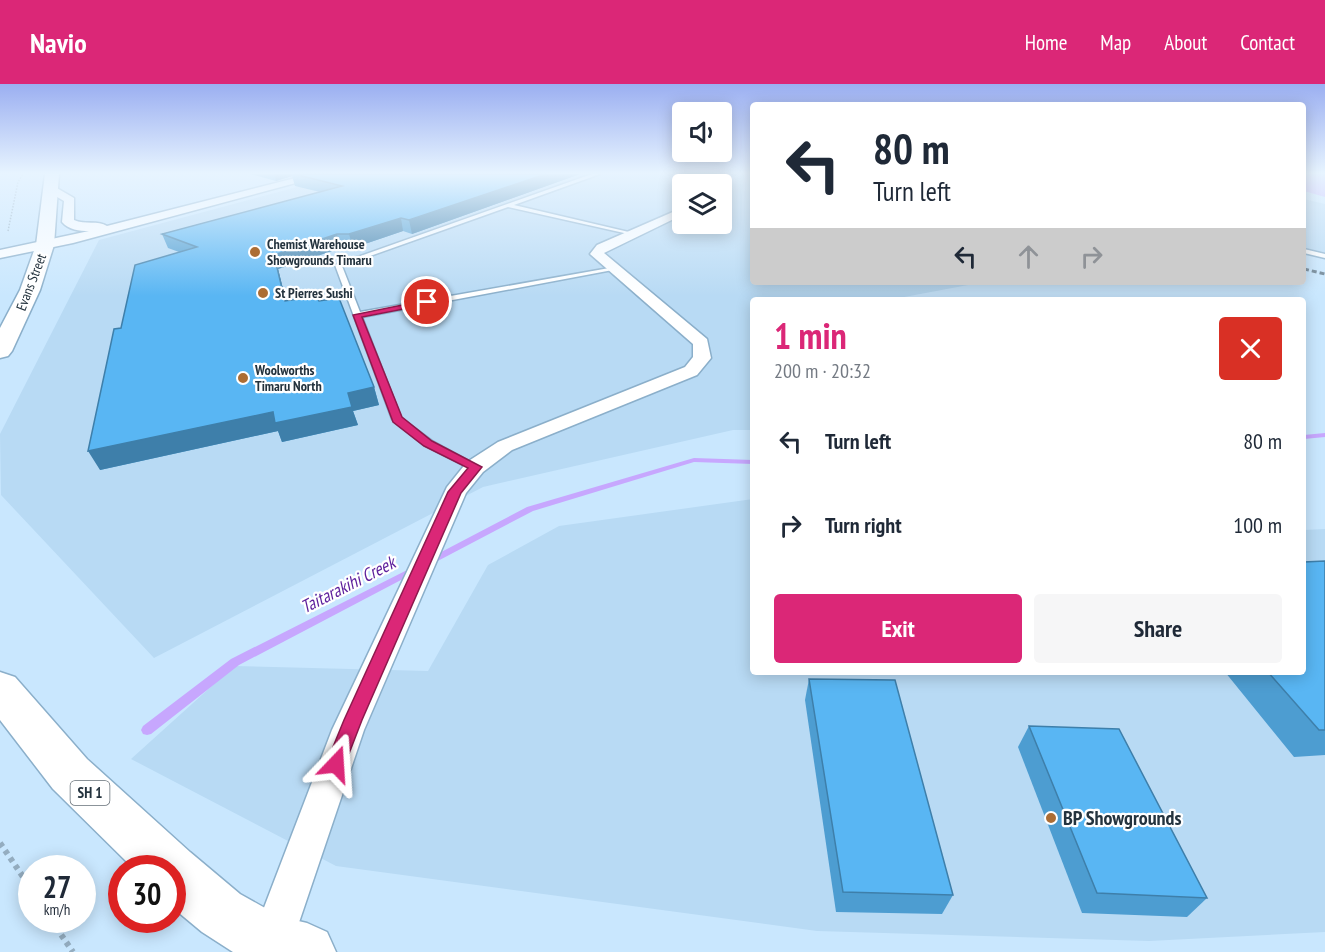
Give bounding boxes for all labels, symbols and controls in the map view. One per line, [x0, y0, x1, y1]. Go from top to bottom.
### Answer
text: Navio [30, 24, 87, 61]
text: Home [1025, 29, 1067, 56]
text: Map [1100, 29, 1131, 56]
text: About [1164, 29, 1207, 56]
text: Contact [1240, 29, 1295, 56]
map controls [672, 102, 732, 234]
button: sound [672, 102, 732, 162]
text: 80 m [873, 121, 950, 176]
icon: left [774, 126, 852, 204]
button: layers [672, 174, 732, 234]
text: Turn left [873, 174, 951, 208]
place label: Chemist Warehouse Showgrounds Timaru [267, 235, 372, 269]
icon: left [949, 240, 982, 273]
icon: ahead [1012, 240, 1045, 273]
icon: right [1075, 240, 1108, 273]
marker: Chemist Warehouse Showgrounds Timaru [248, 245, 262, 259]
street label: Evans Street [12, 251, 50, 313]
pin [401, 276, 452, 327]
place label: St Pierres Sushi [275, 284, 353, 302]
icon: arrive [410, 285, 443, 318]
marker: St Pierres Sushi [256, 286, 270, 300]
text: 1 min [774, 312, 847, 359]
button: close [1219, 317, 1282, 380]
text: 200 m · 20:32 [774, 358, 871, 384]
place label: Woolworths Timaru North [254, 361, 322, 395]
marker: Woolworths Timaru North [236, 371, 250, 385]
icon: left [774, 425, 807, 458]
text: Turn left [825, 427, 891, 455]
text: 80 m [1243, 427, 1282, 455]
icon: right [774, 509, 807, 542]
text: Turn right [825, 511, 902, 539]
text: 100 m [1233, 511, 1282, 539]
water label: Taitarakihi Creek [297, 550, 401, 618]
button: Exit [774, 594, 1022, 663]
button: Share [1034, 594, 1282, 663]
position arrow [304, 732, 368, 796]
road number: SH 1 [70, 781, 110, 805]
place label: BP Showgrounds [1063, 805, 1182, 831]
marker: BP Showgrounds [1044, 811, 1058, 825]
speed limit sign: 30 [108, 855, 186, 933]
text: 27 [43, 867, 71, 906]
text: km/h [44, 900, 70, 919]

